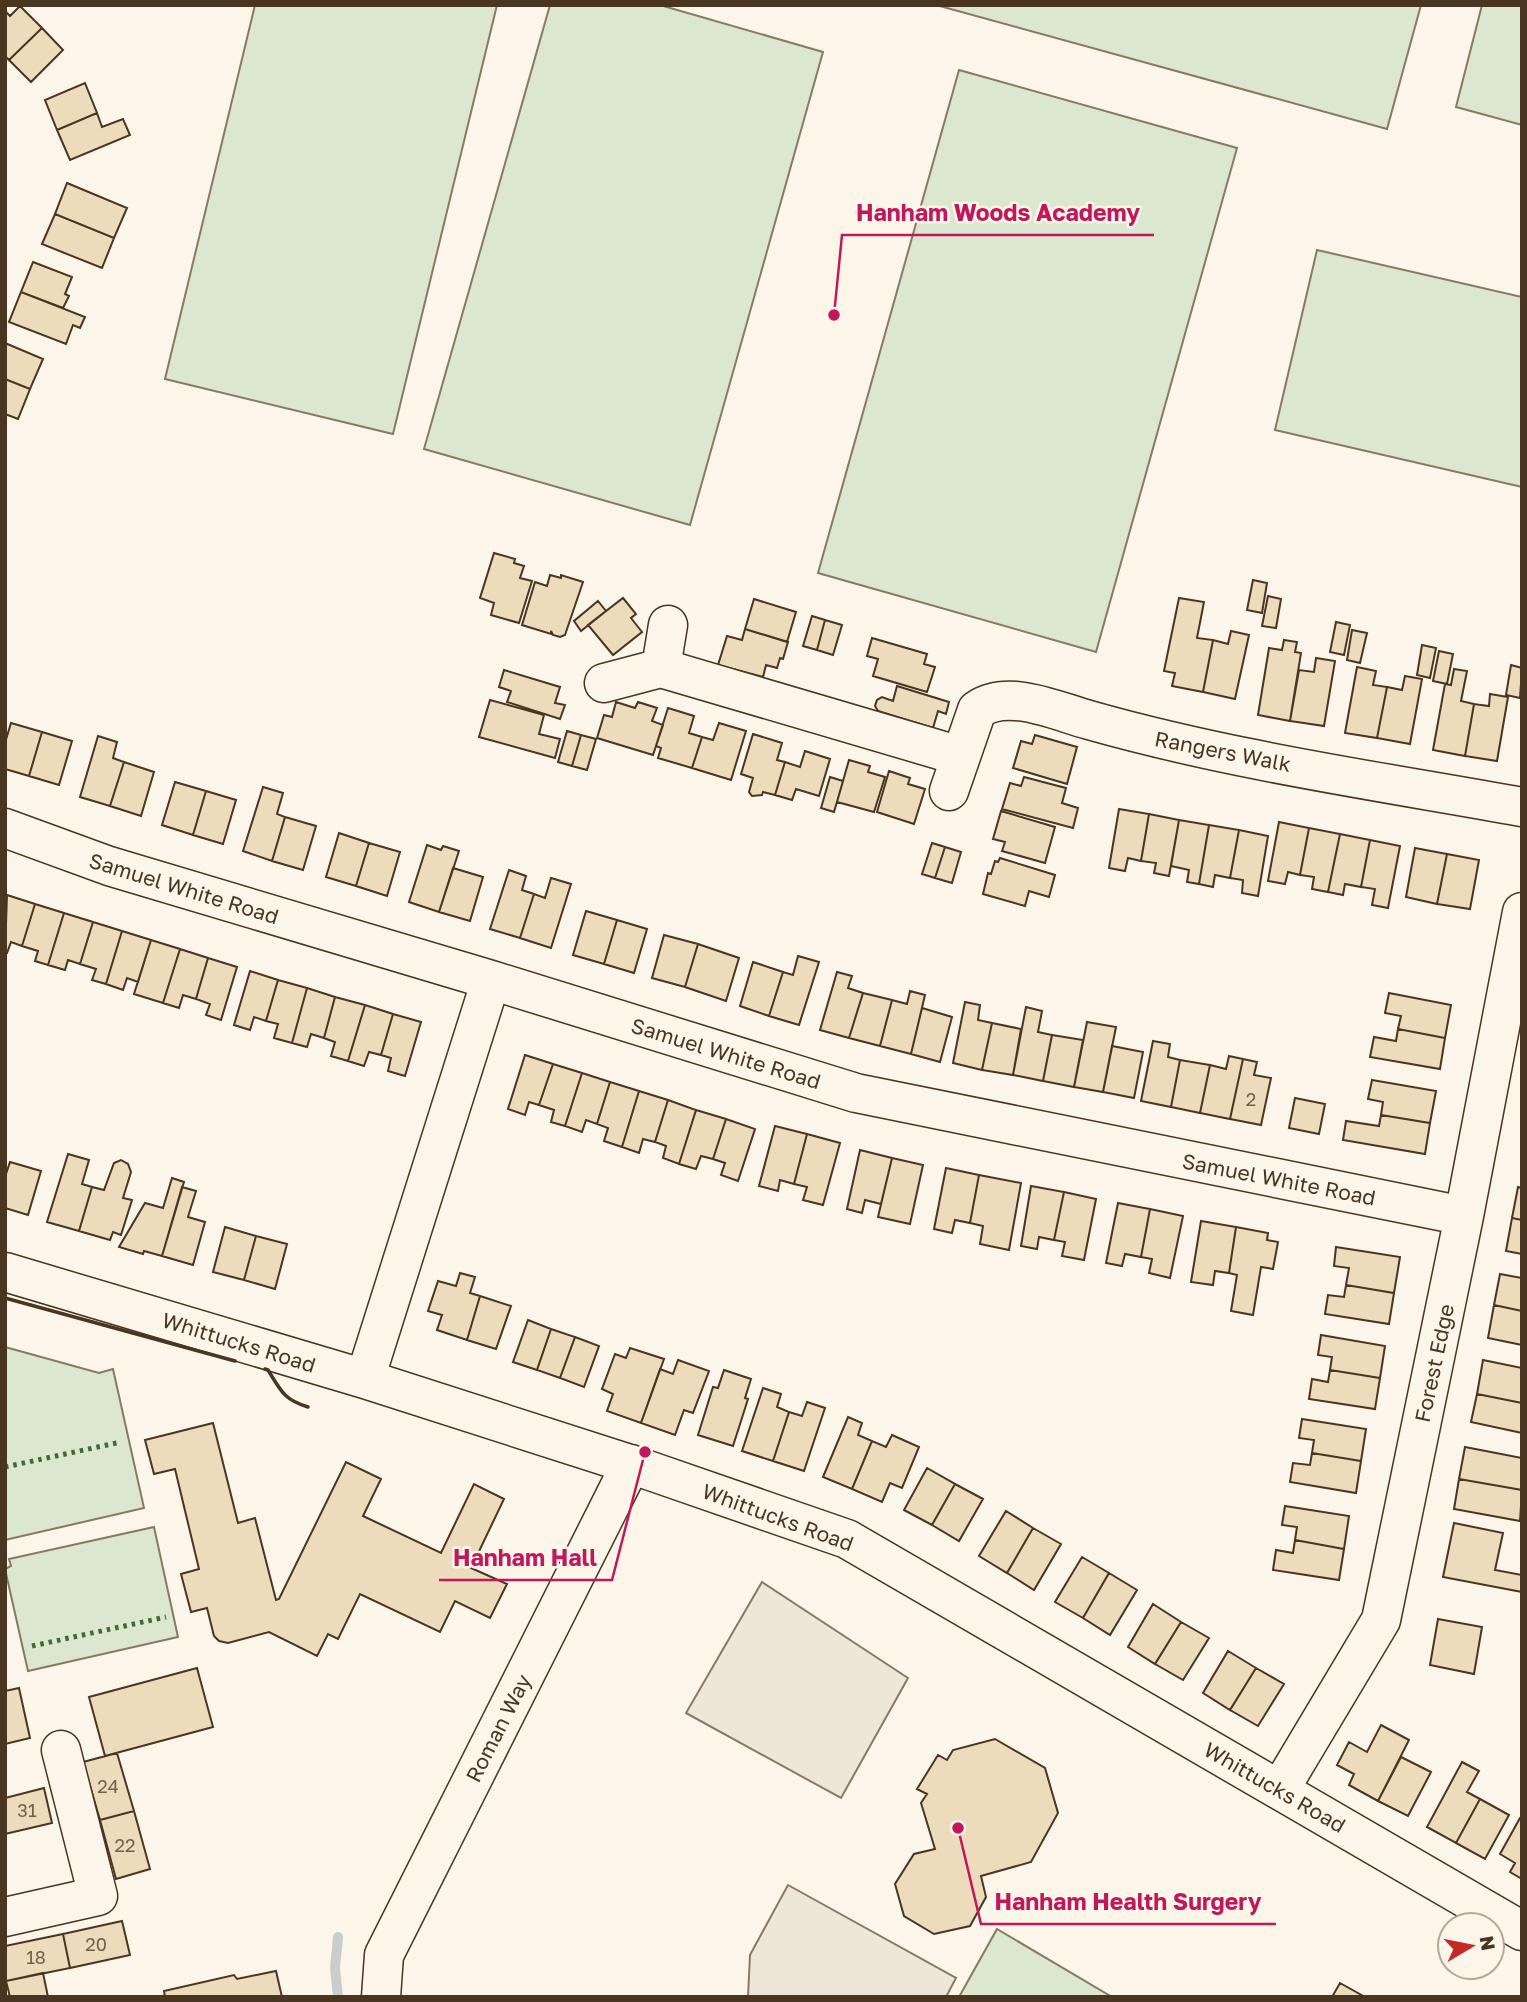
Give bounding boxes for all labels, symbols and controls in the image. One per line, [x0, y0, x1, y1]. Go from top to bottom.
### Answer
callout: Hanham Woods Academy [842, 191, 1154, 235]
text: Hanham Woods Academy [856, 198, 1140, 226]
street label: Rangers Walk [1153, 725, 1293, 777]
street label: Samuel White Road [86, 847, 282, 929]
street label: Samuel White Road [628, 1012, 824, 1094]
house number: 2 [1246, 1088, 1256, 1110]
street label: Samuel White Road [1180, 1147, 1378, 1211]
street label: Forest Edge [1409, 1301, 1459, 1425]
street label: Whittucks Road [159, 1306, 319, 1378]
street label: Whittucks Road [699, 1478, 857, 1556]
callout: Hanham Hall [439, 1536, 612, 1580]
text: Hanham Hall [453, 1543, 597, 1571]
street label: Roman Way [460, 1669, 536, 1786]
street label: Whittucks Road [1200, 1736, 1350, 1838]
house number: 24 [97, 1775, 119, 1797]
house number: 31 [17, 1799, 37, 1821]
house number: 22 [115, 1834, 135, 1856]
callout: Hanham Health Surgery [981, 1880, 1276, 1924]
text: Hanham Health Surgery [994, 1887, 1262, 1915]
north arrow [1436, 1911, 1506, 1981]
house number: 20 [85, 1933, 107, 1955]
text: N [1476, 1934, 1501, 1952]
house number: 18 [26, 1946, 46, 1968]

